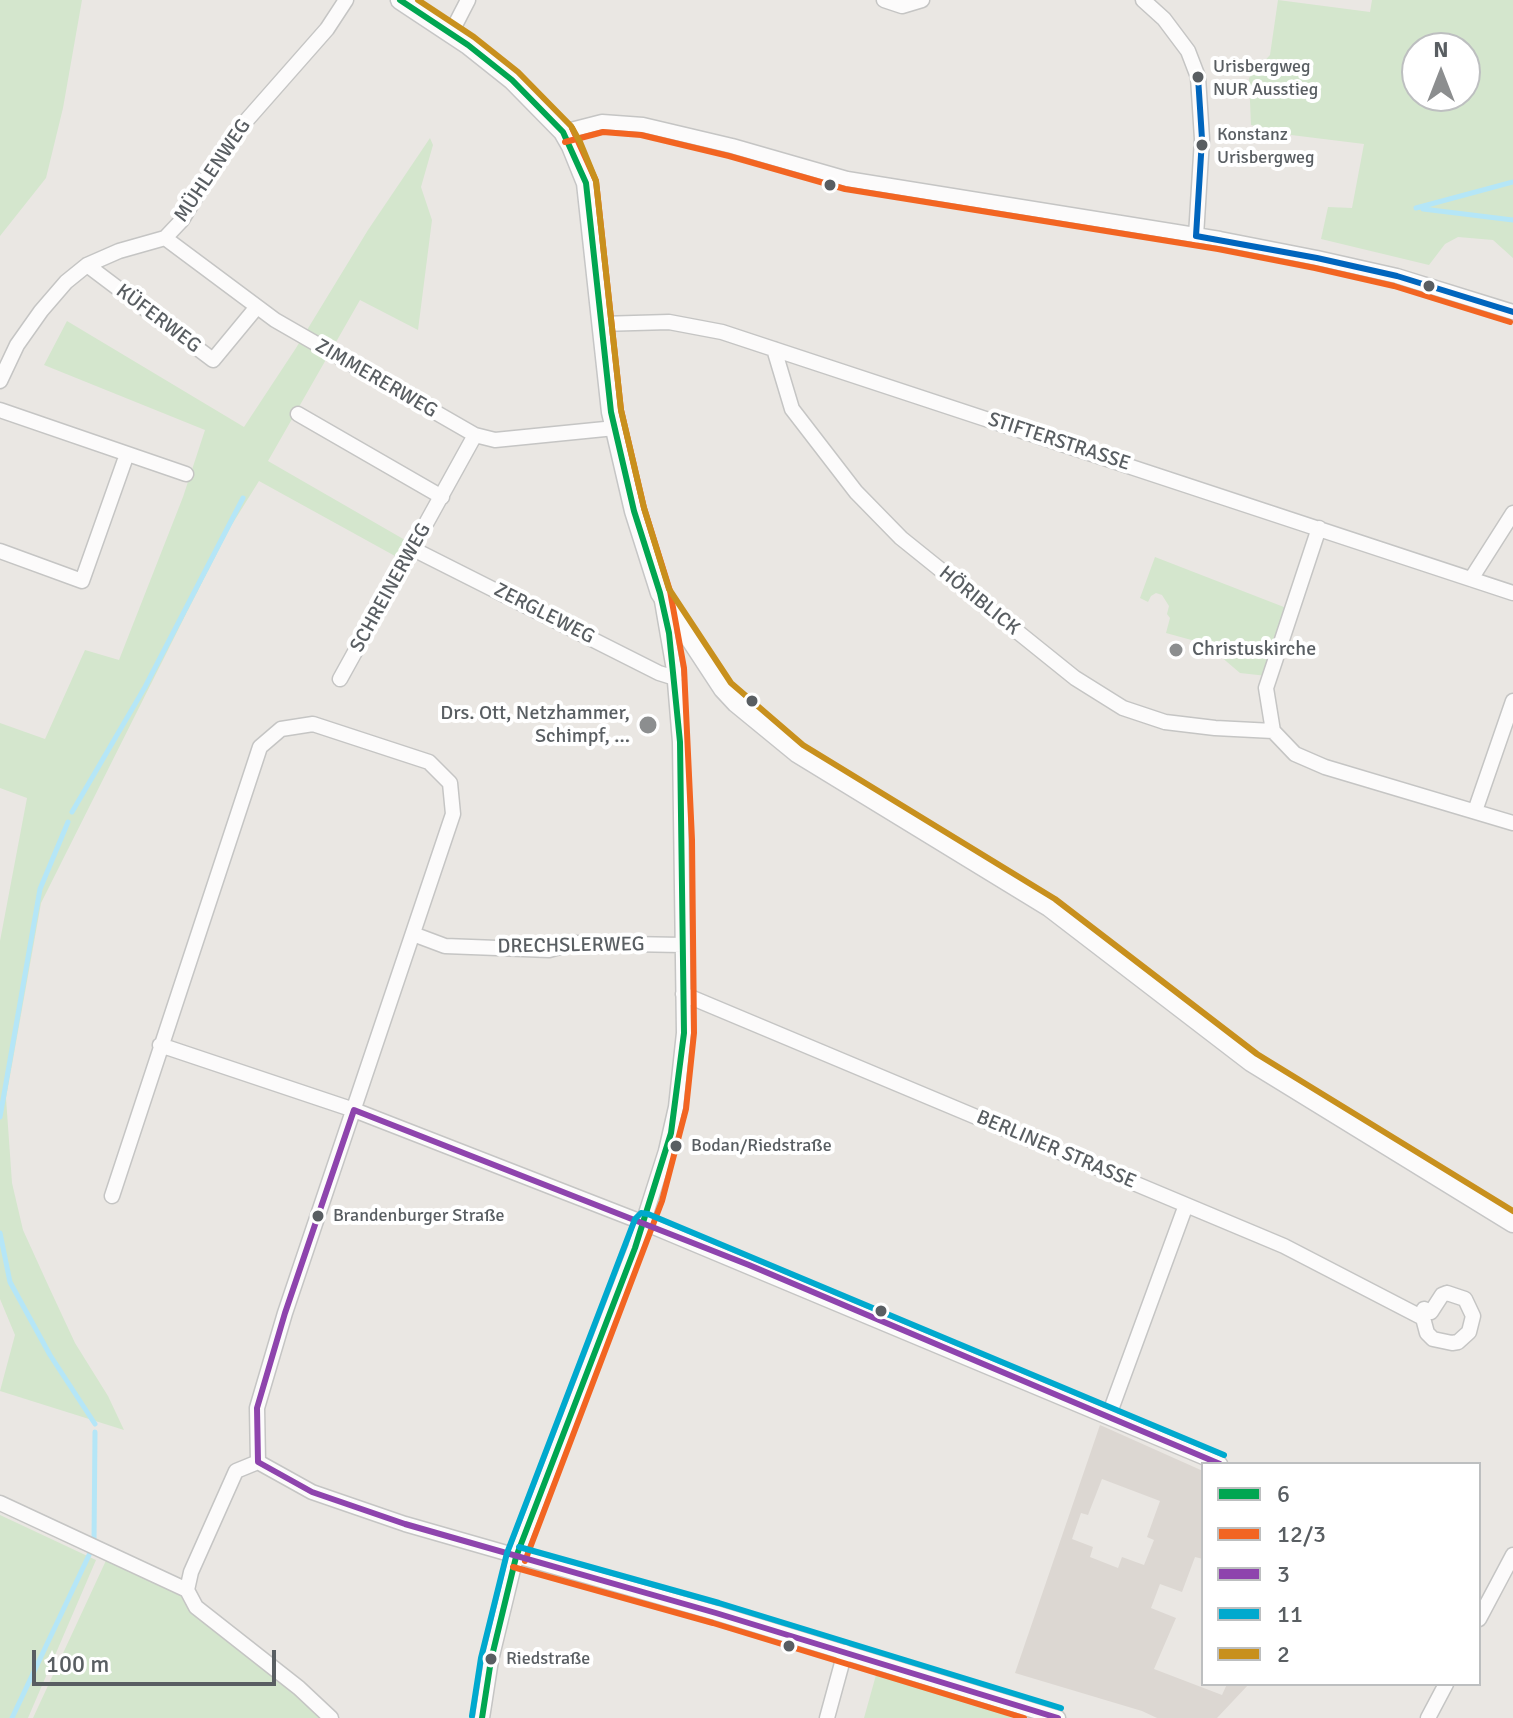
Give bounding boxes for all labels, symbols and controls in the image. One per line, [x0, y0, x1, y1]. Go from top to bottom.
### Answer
north arrow [1401, 32, 1481, 112]
text: N [1433, 36, 1449, 63]
place label: Urisbergweg NUR Ausstieg [1213, 56, 1318, 98]
marker: Urisbergweg NUR Ausstieg [1190, 69, 1206, 85]
street label: MÜHLENWEG [170, 115, 256, 227]
place label: Konstanz Urisbergweg [1217, 124, 1314, 166]
marker: Konstanz Urisbergweg [1194, 137, 1210, 153]
unlabelled marker [822, 177, 838, 193]
unlabelled marker [1421, 278, 1437, 294]
street label: KÜFERWEG [111, 279, 205, 359]
street label: ZIMMERERWEG [311, 334, 441, 424]
street label: STIFTERSTRASSE [985, 408, 1133, 476]
street label: SCHREINERWEG [346, 519, 436, 657]
street label: HÖRIBLICK [934, 561, 1024, 641]
street label: ZERGLEWEG [490, 578, 598, 650]
place label: Christuskirche [1192, 638, 1316, 662]
marker: Christuskirche [1167, 641, 1185, 659]
unlabelled marker [744, 693, 760, 709]
place label: Drs. Ott, Netzhammer, Schimpf, ... [440, 702, 630, 749]
marker: Drs. Ott, Netzhammer, Schimpf, ... [637, 714, 659, 736]
street label: DRECHSLERWEG [497, 933, 645, 959]
street label: BERLINER STRASSE [973, 1106, 1139, 1194]
place label: Bodan/Riedstraße [691, 1135, 832, 1157]
marker: Bodan/Riedstraße [668, 1138, 684, 1154]
place label: Brandenburger Straße [333, 1205, 505, 1227]
marker: Brandenburger Straße [310, 1208, 326, 1224]
unlabelled marker [873, 1303, 889, 1319]
legend [1201, 1462, 1481, 1686]
text: 6 [1277, 1479, 1290, 1509]
text: 12/3 [1277, 1519, 1326, 1549]
text: 3 [1277, 1559, 1290, 1589]
text: 11 [1277, 1599, 1303, 1629]
scale bar [36, 1634, 280, 1684]
unlabelled marker [781, 1638, 797, 1654]
text: 2 [1277, 1639, 1290, 1669]
place label: Riedstraße [506, 1648, 590, 1670]
text: 100 m [46, 1649, 109, 1679]
marker: Riedstraße [483, 1651, 499, 1667]

